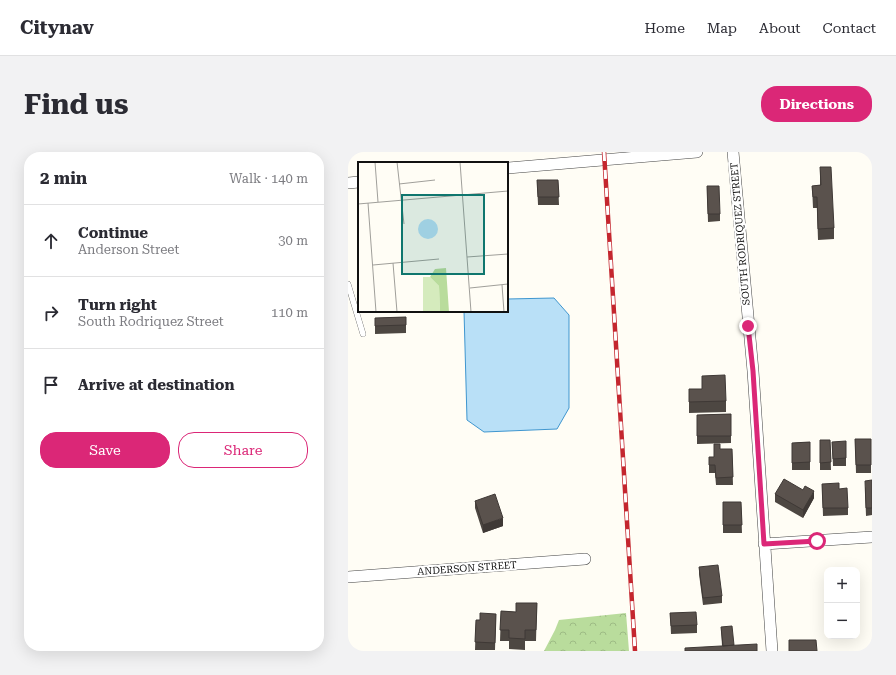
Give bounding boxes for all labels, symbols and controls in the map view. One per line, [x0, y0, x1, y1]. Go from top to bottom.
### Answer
text: Citynav [20, 16, 94, 39]
text: Home [644, 20, 685, 36]
text: Map [707, 20, 737, 36]
text: About [759, 20, 801, 36]
text: Contact [823, 20, 876, 36]
button: Directions [761, 86, 872, 122]
text: Find us [24, 88, 128, 121]
inset map [358, 162, 508, 312]
street label: SOUTH RODRIQUEZ STREET [728, 162, 752, 306]
text: 2 min [40, 168, 87, 188]
text: Walk · 140 m [229, 171, 308, 186]
text: Continue [78, 224, 148, 242]
icon: ahead [40, 230, 62, 252]
text: 30 m [278, 233, 308, 248]
text: Anderson Street [78, 242, 179, 257]
text: Turn right [78, 296, 157, 314]
icon: right [40, 302, 62, 324]
text: 110 m [271, 305, 308, 320]
text: South Rodriquez Street [78, 314, 224, 329]
route end [739, 317, 757, 335]
icon: arrive [40, 374, 62, 396]
text: Arrive at destination [78, 376, 234, 394]
button: Save [40, 432, 170, 468]
button: Share [178, 432, 308, 468]
route start [808, 532, 826, 550]
street label: ANDERSON STREET [417, 559, 517, 577]
map controls [824, 567, 860, 639]
button: + [824, 567, 860, 603]
button: − [824, 603, 860, 639]

